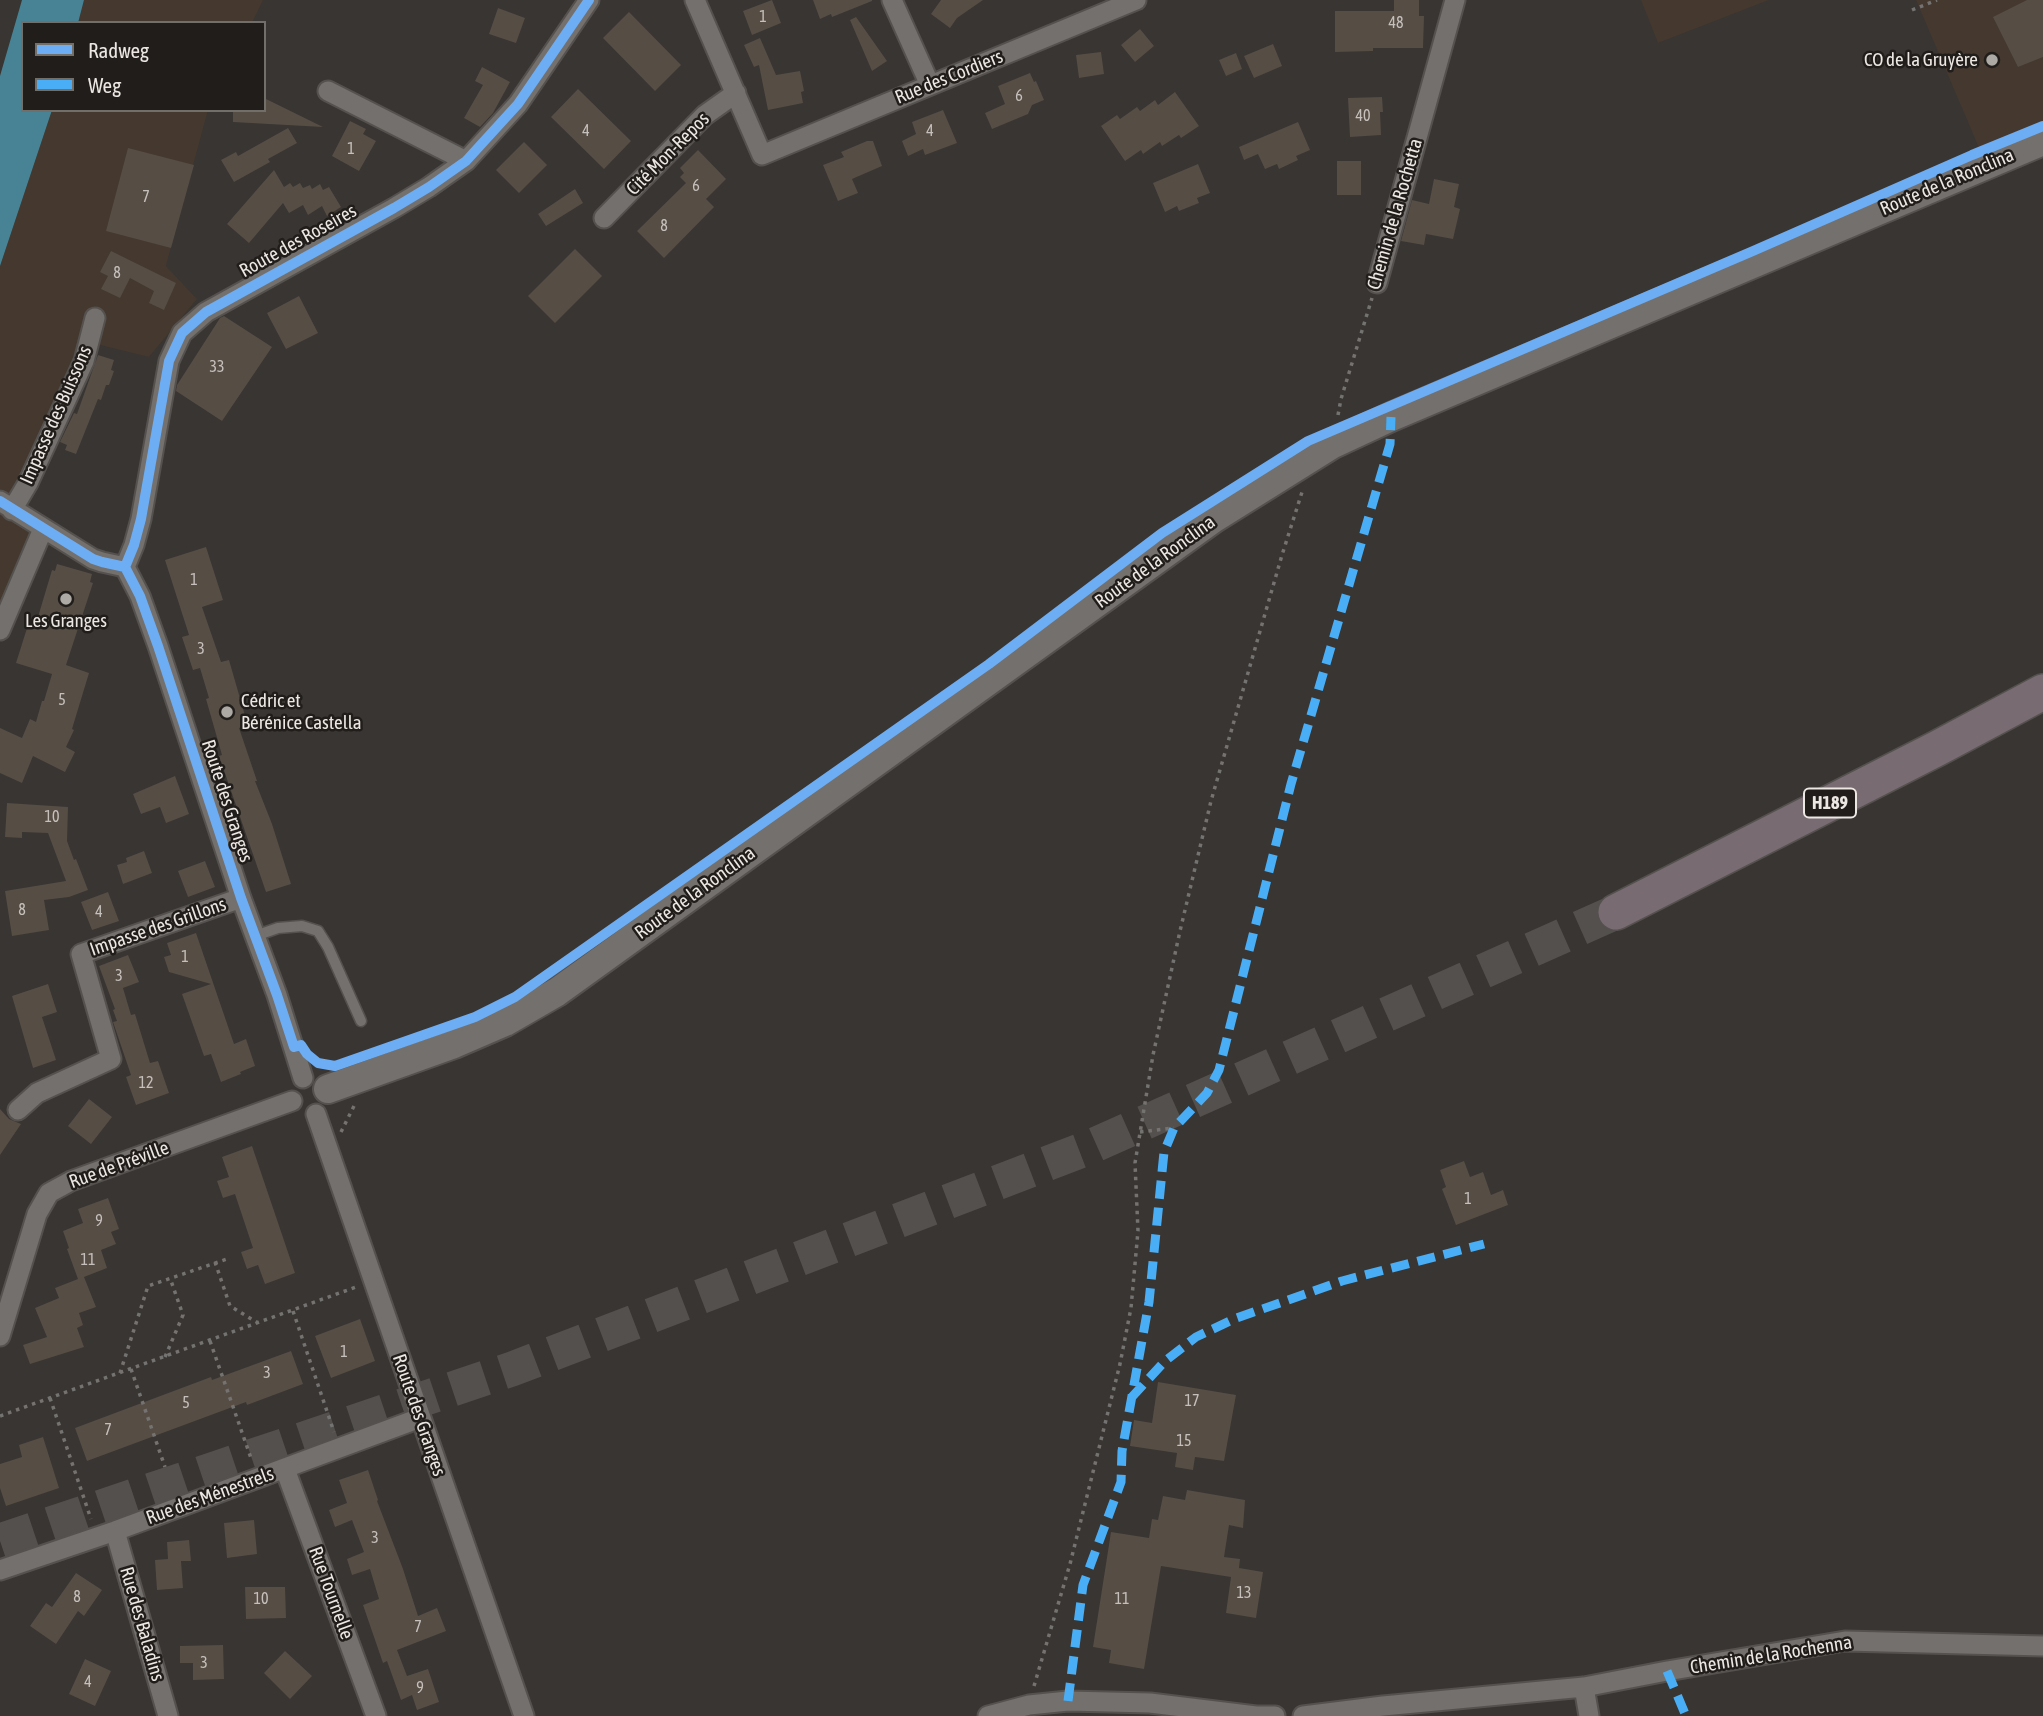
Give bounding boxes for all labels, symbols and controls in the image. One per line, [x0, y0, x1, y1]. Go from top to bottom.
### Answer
house number: 1 [759, 7, 767, 27]
house number: 48 [1388, 13, 1404, 33]
legend [21, 21, 266, 112]
text: Radweg [88, 38, 149, 62]
street label: Rue des Cordiers [892, 45, 1006, 109]
place label: CO de la Gruyère [1864, 49, 1978, 71]
marker: CO de la Gruyère [1984, 52, 2000, 68]
text: Weg [88, 73, 121, 97]
house number: 6 [1015, 86, 1023, 106]
house number: 40 [1355, 106, 1371, 126]
street label: Cité Mon-Repos [622, 108, 714, 200]
house number: 4 [582, 121, 590, 141]
house number: 4 [926, 121, 934, 141]
street label: Chemin de la Rochetta [1363, 136, 1427, 292]
house number: 1 [347, 139, 355, 159]
street label: Route de la Ronclina [1877, 144, 2017, 220]
house number: 6 [692, 176, 700, 196]
house number: 7 [142, 187, 150, 207]
street label: Route des Roseires [236, 199, 360, 283]
house number: 8 [660, 216, 668, 236]
house number: 8 [113, 263, 121, 283]
street label: Impasse des Buissons [15, 342, 97, 488]
house number: 33 [209, 357, 225, 377]
street label: Route de la Ronclina [1090, 511, 1220, 613]
house number: 1 [190, 570, 198, 590]
marker: Les Granges [58, 591, 74, 607]
place label: Les Granges [25, 610, 107, 632]
house number: 3 [197, 639, 205, 659]
house number: 5 [58, 690, 66, 710]
place label: Cédric et Bérénice Castella [241, 690, 362, 734]
marker: Cédric et Bérénice Castella [219, 704, 235, 720]
street label: Route des Granges [196, 737, 258, 865]
road number: H189 [1804, 788, 1856, 818]
house number: 10 [44, 807, 60, 827]
street label: Route de la Ronclina [630, 842, 760, 944]
street label: Impasse des Grillons [87, 893, 229, 961]
house number: 8 [18, 900, 26, 920]
house number: 4 [95, 902, 103, 922]
house number: 1 [181, 947, 189, 967]
house number: 3 [115, 966, 123, 986]
house number: 12 [138, 1073, 154, 1093]
street label: Rue de Préville [66, 1136, 172, 1194]
house number: 1 [1464, 1189, 1472, 1209]
house number: 9 [95, 1211, 103, 1231]
house number: 11 [80, 1250, 96, 1270]
house number: 1 [340, 1342, 348, 1362]
street label: Route des Granges [387, 1351, 451, 1479]
house number: 3 [263, 1363, 271, 1383]
house number: 17 [1184, 1391, 1200, 1411]
house number: 5 [182, 1393, 190, 1413]
house number: 7 [104, 1420, 112, 1440]
house number: 15 [1176, 1431, 1192, 1451]
street label: Rue des Ménestrels [143, 1462, 277, 1530]
house number: 3 [371, 1528, 379, 1548]
street label: Rue Tournelle [304, 1543, 358, 1643]
street label: Rue des Baladins [115, 1564, 169, 1684]
house number: 13 [1236, 1583, 1252, 1603]
house number: 8 [73, 1587, 81, 1607]
house number: 10 [253, 1589, 269, 1609]
house number: 11 [1114, 1589, 1130, 1609]
house number: 7 [414, 1617, 422, 1637]
street label: Chemin de la Rochenna [1688, 1631, 1854, 1679]
house number: 3 [200, 1653, 208, 1673]
house number: 4 [84, 1672, 92, 1692]
house number: 9 [416, 1678, 424, 1698]

